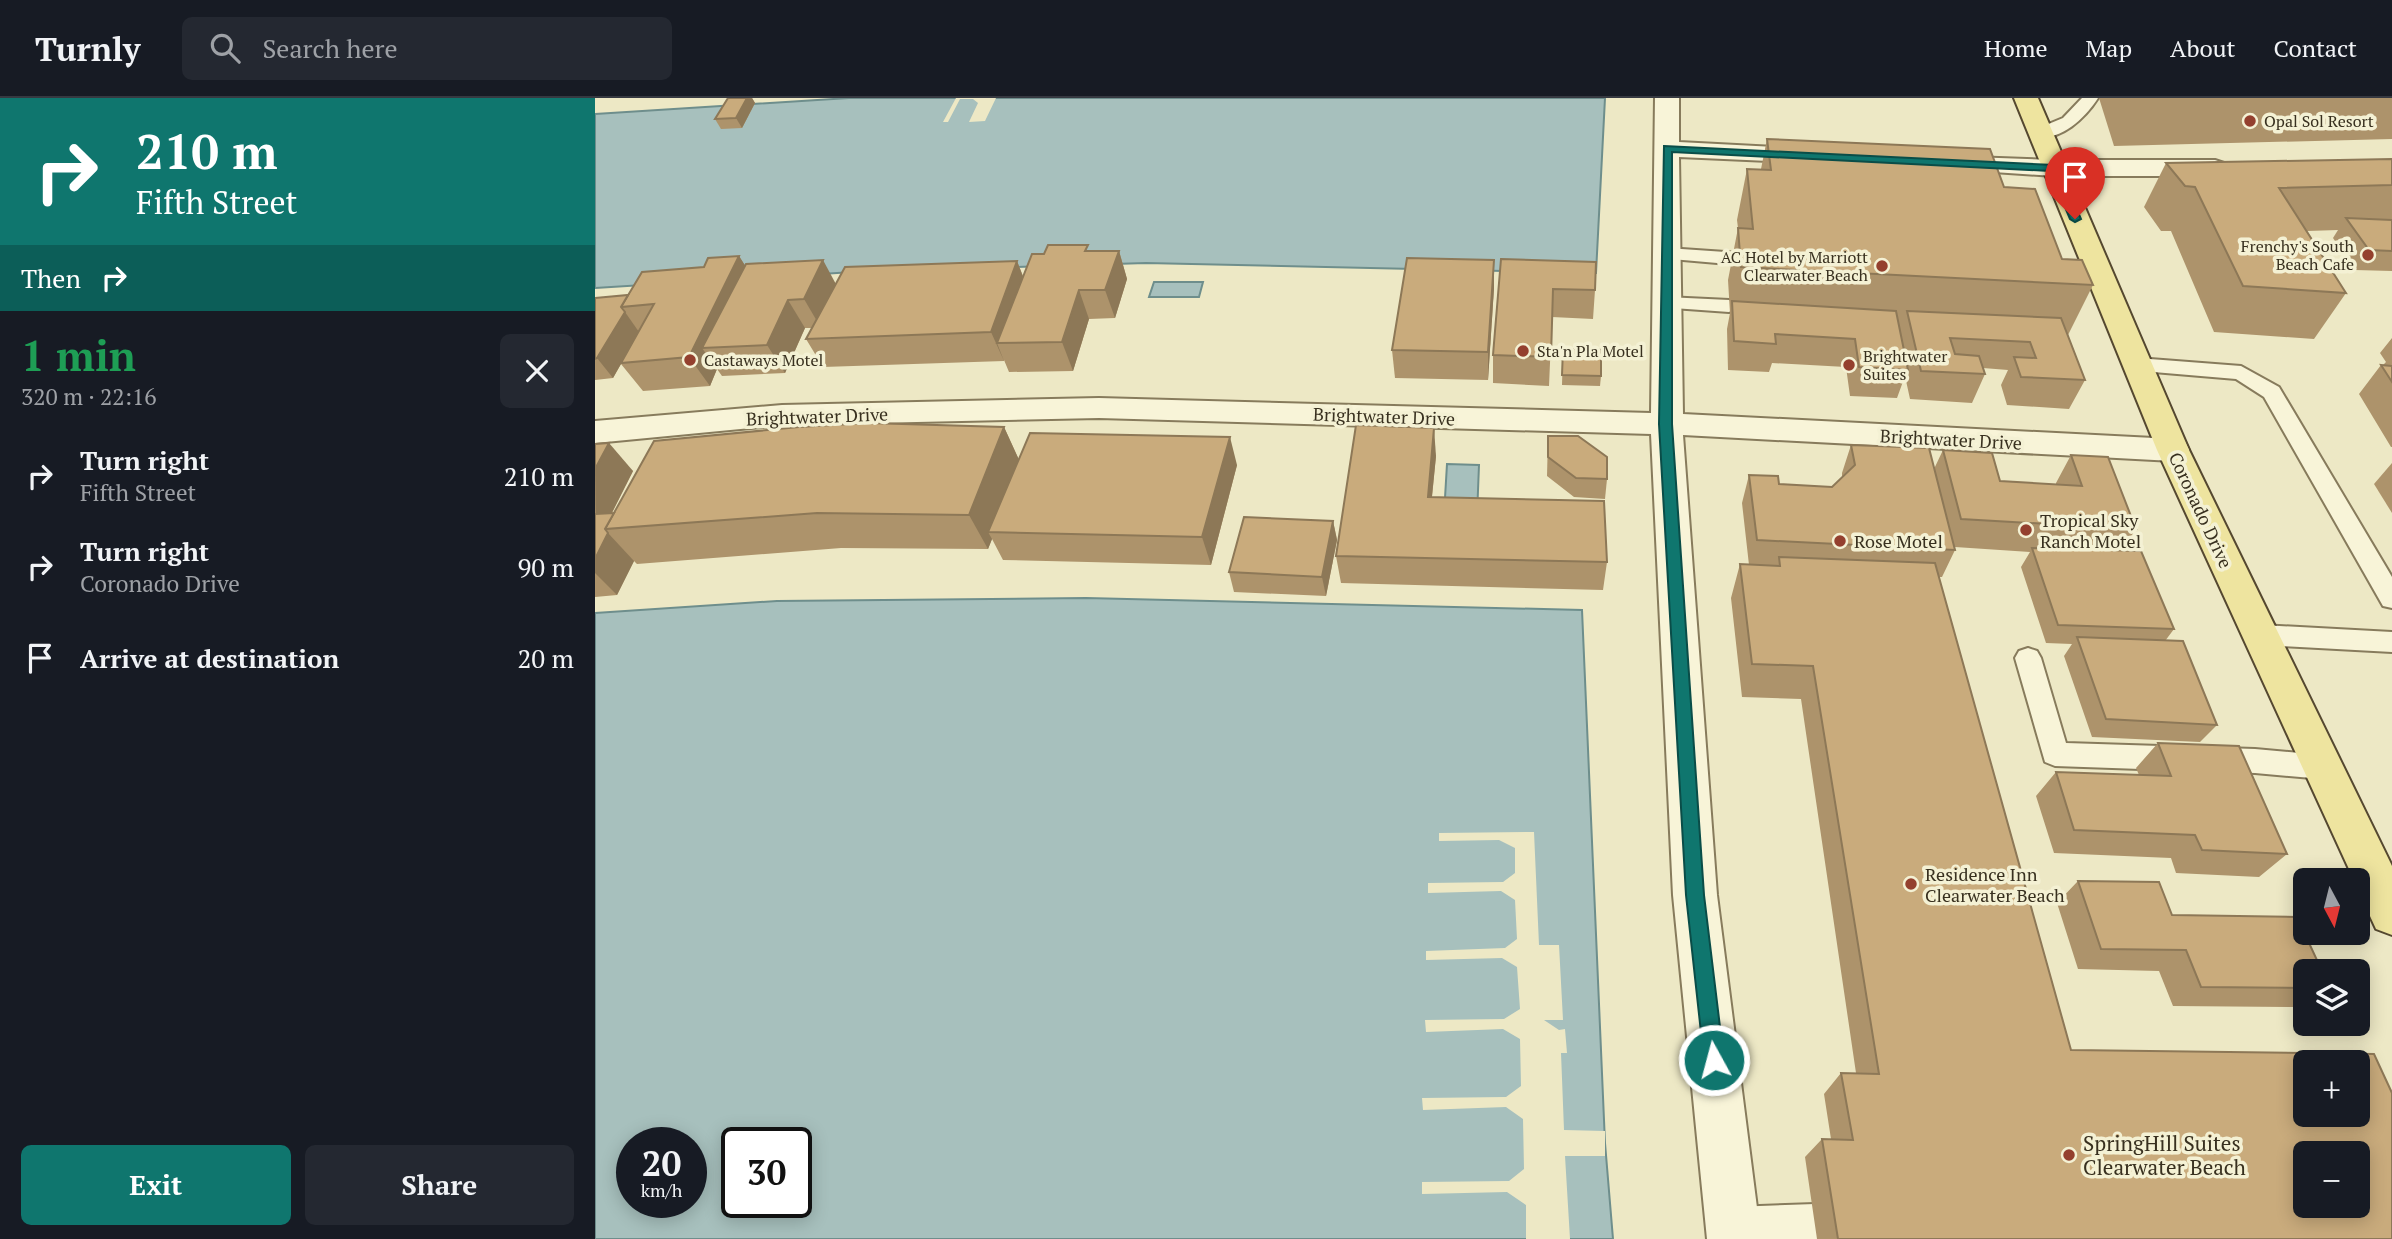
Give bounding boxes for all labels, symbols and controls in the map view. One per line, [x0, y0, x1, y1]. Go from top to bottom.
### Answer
search box [182, 17, 672, 80]
text: Turnly [35, 27, 140, 70]
icon: search [206, 29, 244, 67]
text: Search here [262, 31, 398, 65]
text: Home [1984, 32, 2048, 64]
text: Map [2086, 32, 2132, 64]
text: About [2170, 32, 2236, 64]
text: Contact [2274, 32, 2357, 64]
place label: Opal Sol Resort [2264, 110, 2374, 132]
marker: Opal Sol Resort [2242, 113, 2258, 129]
text: 210 m [136, 118, 278, 183]
icon: right [21, 126, 112, 217]
pin [2045, 147, 2105, 219]
icon: arrive [2056, 158, 2094, 196]
text: Fifth Street [136, 181, 297, 223]
place label: Frenchy's South Beach Cafe [2241, 235, 2355, 275]
place label: AC Hotel by Marriott Clearwater Beach [1721, 246, 1869, 286]
marker: Frenchy's South Beach Cafe [2360, 247, 2376, 263]
marker: AC Hotel by Marriott Clearwater Beach [1874, 258, 1890, 274]
icon: right [95, 259, 133, 297]
text: Then [21, 261, 81, 295]
text: 1 min [21, 327, 136, 383]
button: close [500, 334, 574, 408]
place label: Sta'n Pla Motel [1537, 340, 1644, 362]
marker: Sta'n Pla Motel [1515, 343, 1531, 359]
place label: Brightwater Suites [1863, 345, 1948, 385]
place label: Castaways Motel [704, 349, 823, 371]
marker: Castaways Motel [682, 352, 698, 368]
marker: Brightwater Suites [1841, 357, 1857, 373]
text: 320 m · 22:16 [21, 381, 156, 412]
street label: Brightwater Drive [745, 402, 889, 430]
street label: Brightwater Drive [1312, 402, 1456, 430]
street label: Brightwater Drive [1879, 423, 2023, 455]
text: Turn right [80, 443, 209, 477]
street label: Coronado Drive [2164, 448, 2238, 572]
icon: right [21, 457, 59, 495]
text: 210 m [504, 459, 574, 493]
text: Fifth Street [80, 477, 196, 508]
place label: Tropical Sky Ranch Motel [2040, 508, 2141, 553]
marker: Tropical Sky Ranch Motel [2018, 522, 2034, 538]
place label: Rose Motel [1854, 529, 1943, 553]
marker: Rose Motel [1832, 533, 1848, 549]
text: Turn right [80, 534, 209, 568]
icon: right [21, 548, 59, 586]
text: 90 m [518, 550, 574, 584]
text: Coronado Drive [80, 568, 240, 599]
icon: arrive [21, 639, 59, 677]
text: Arrive at destination [80, 641, 339, 675]
text: 20 m [518, 641, 574, 675]
place label: Residence Inn Clearwater Beach [1925, 862, 2065, 907]
north arrow [2293, 868, 2369, 945]
map controls [2293, 868, 2370, 1218]
marker: Residence Inn Clearwater Beach [1903, 876, 1919, 892]
button: layers [2293, 959, 2370, 1036]
position arrow [1677, 1023, 1751, 1097]
button: + [2293, 1050, 2370, 1127]
speed limit sign: 30 [721, 1127, 812, 1218]
place label: SpringHill Suites Clearwater Beach [2083, 1129, 2246, 1181]
text: 20 [642, 1140, 681, 1186]
button: − [2293, 1141, 2370, 1218]
button: Exit [21, 1145, 291, 1225]
button: Share [305, 1145, 574, 1225]
marker: SpringHill Suites Clearwater Beach [2061, 1147, 2077, 1163]
text: km/h [641, 1178, 682, 1202]

